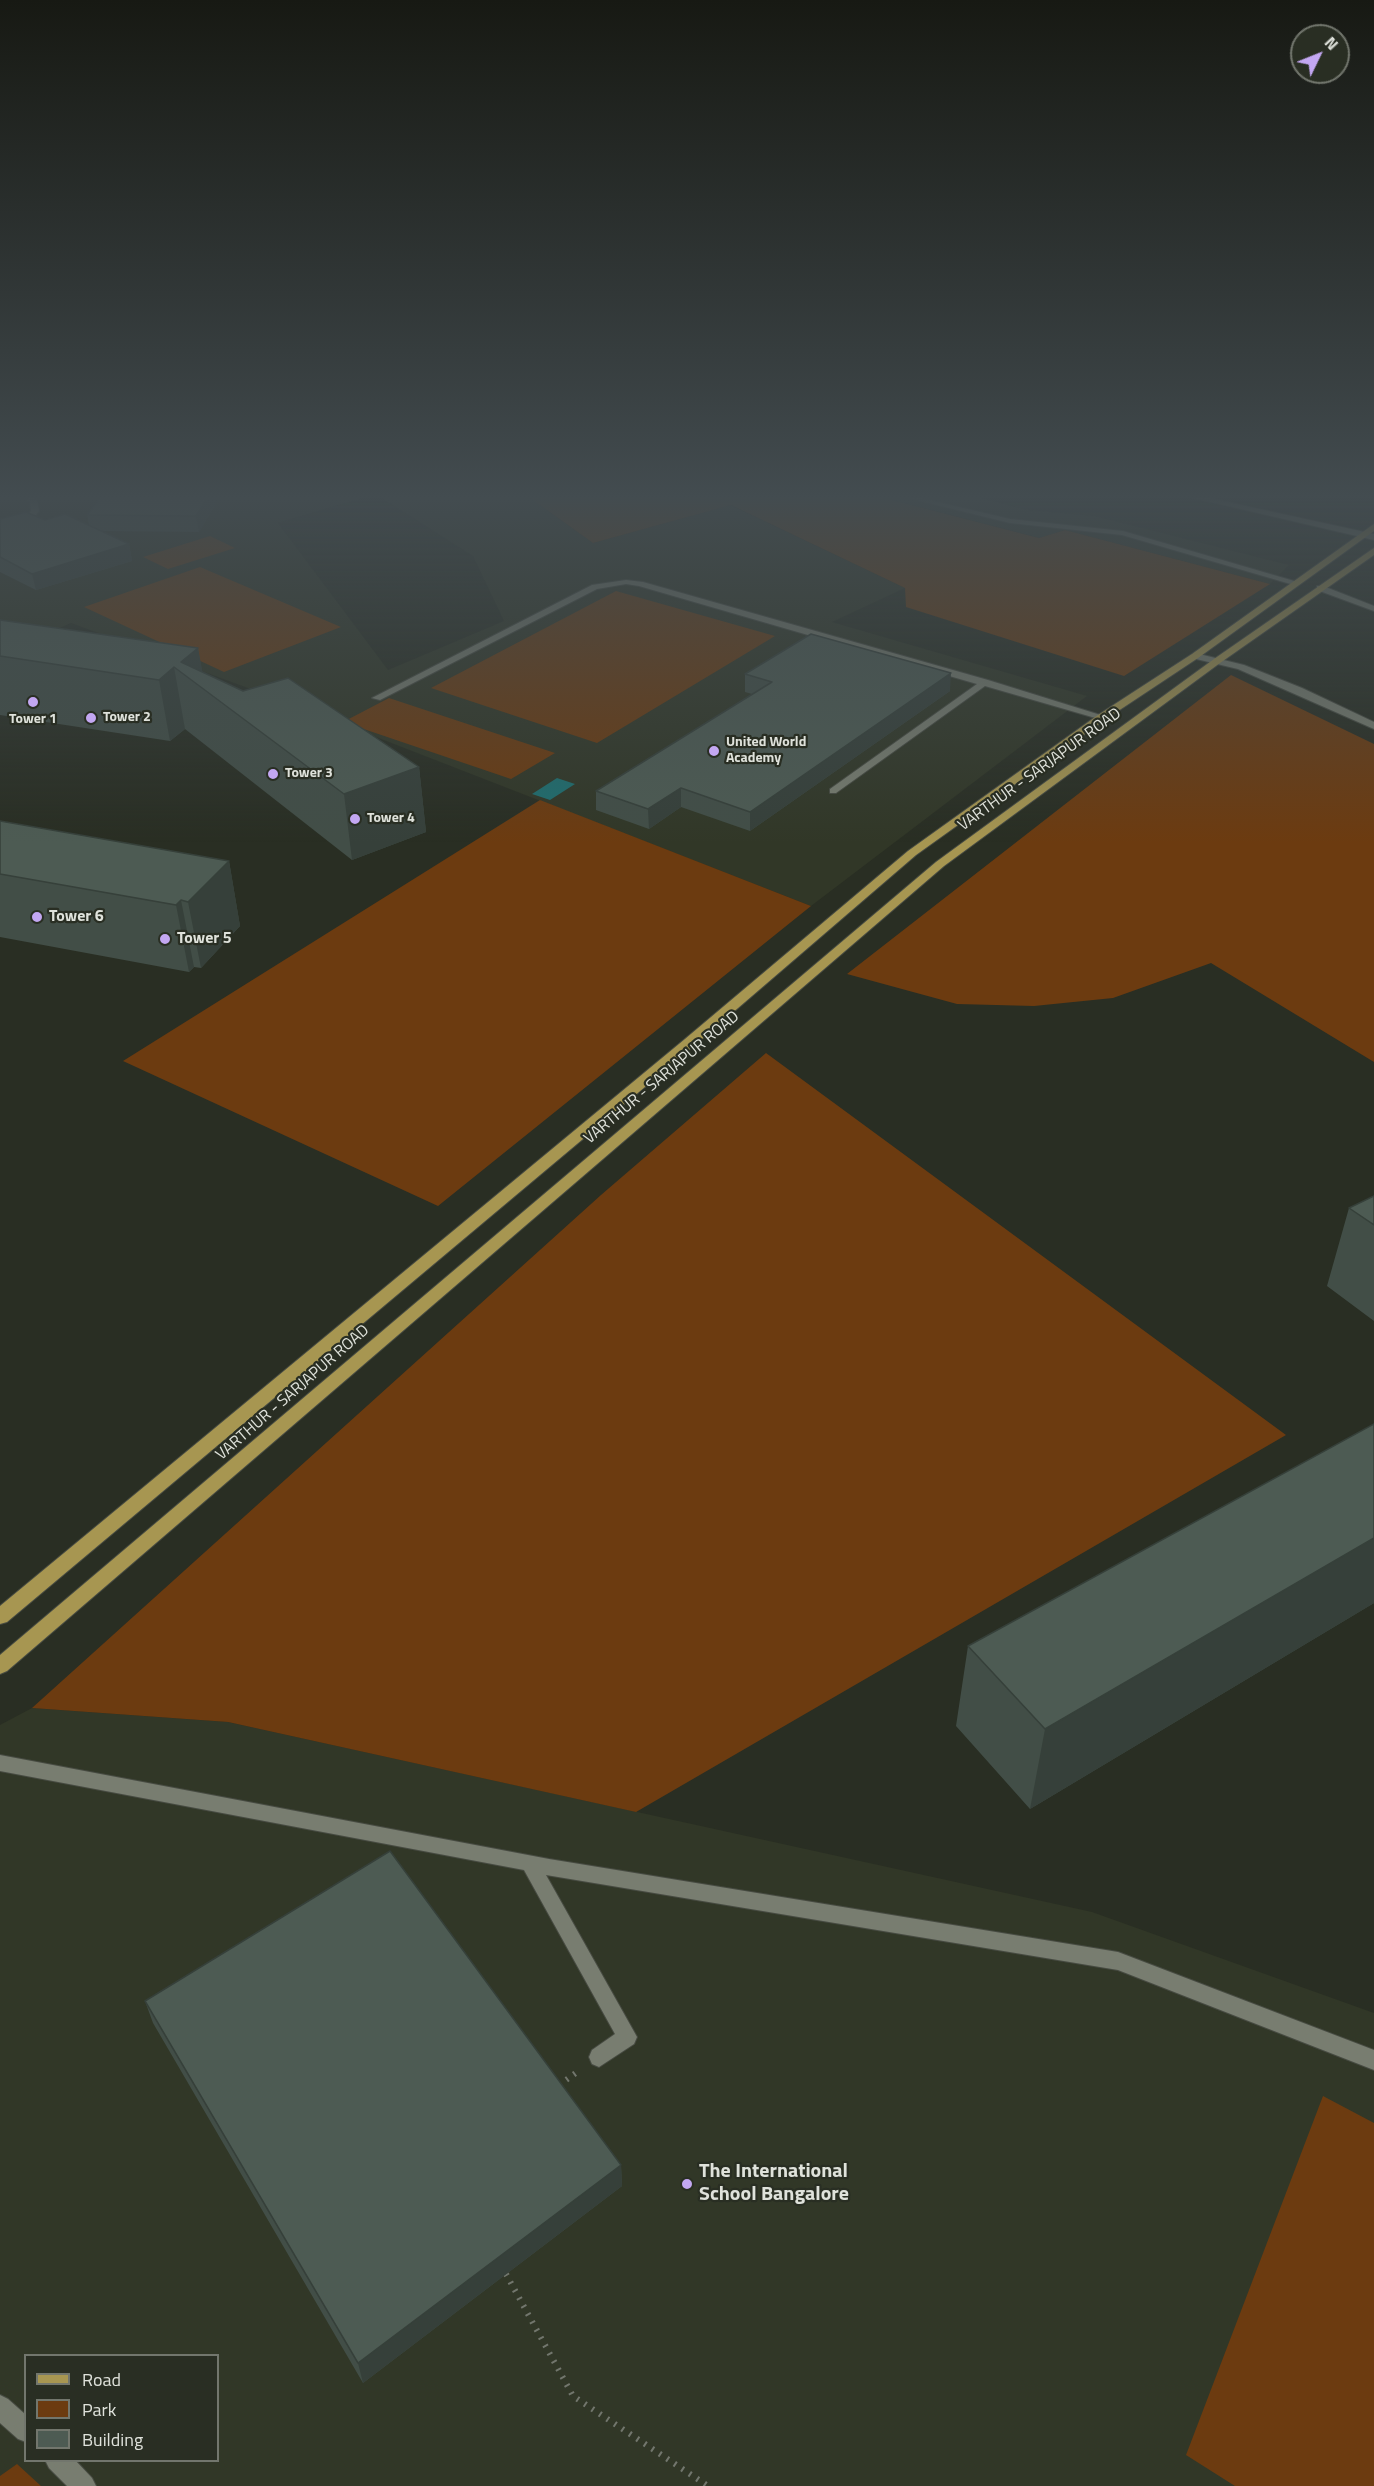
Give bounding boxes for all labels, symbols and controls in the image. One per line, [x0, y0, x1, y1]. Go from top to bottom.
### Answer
north arrow [1290, 24, 1350, 84]
text: N [1319, 31, 1344, 55]
marker: Tower 1 [26, 695, 40, 709]
street label: VARTHUR - SARJAPUR ROAD [955, 704, 1125, 836]
place label: Tower 2 [103, 710, 151, 726]
marker: Tower 2 [84, 711, 98, 725]
place label: Tower 1 [9, 712, 57, 728]
place label: United World Academy [726, 735, 806, 768]
marker: United World Academy [707, 744, 721, 758]
place label: Tower 3 [285, 766, 333, 782]
marker: Tower 3 [266, 767, 280, 781]
place label: Tower 4 [367, 811, 415, 827]
marker: Tower 4 [348, 812, 362, 826]
place label: Tower 6 [49, 907, 104, 927]
marker: Tower 6 [30, 910, 44, 924]
place label: Tower 5 [177, 929, 232, 949]
marker: Tower 5 [158, 932, 172, 946]
street label: VARTHUR - SARJAPUR ROAD [580, 1007, 744, 1149]
street label: VARTHUR - SARJAPUR ROAD [212, 1321, 374, 1465]
place label: The International School Bangalore [699, 2160, 849, 2207]
marker: The International School Bangalore [680, 2177, 694, 2191]
legend [24, 2354, 219, 2462]
text: Road [82, 2366, 121, 2393]
text: Park [82, 2396, 116, 2423]
text: Building [82, 2426, 143, 2453]

